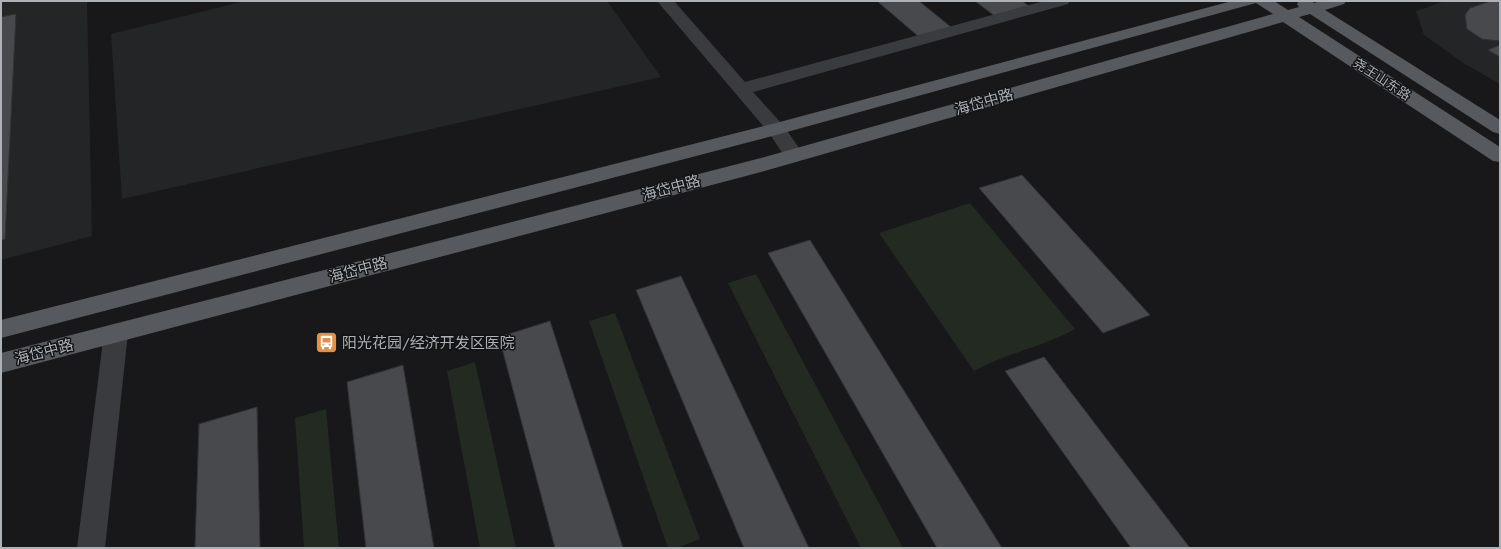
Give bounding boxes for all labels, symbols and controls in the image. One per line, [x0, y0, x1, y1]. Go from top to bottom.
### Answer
street label: 尧王山东路 [1350, 53, 1414, 105]
street label: 海岱中路 [952, 83, 1016, 121]
street label: 海岱中路 [639, 170, 703, 206]
street label: 海岱中路 [326, 252, 390, 288]
bus stop icon: 阳光花园/经济开发区医院 [313, 330, 339, 356]
place label: 阳光花园/经济开发区医院 [342, 332, 515, 354]
street label: 海岱中路 [12, 334, 76, 370]

